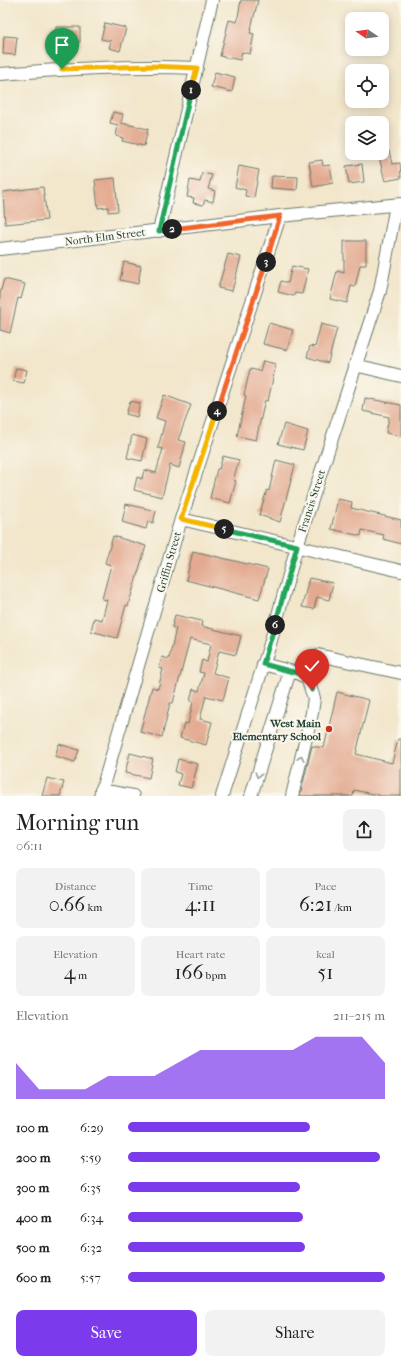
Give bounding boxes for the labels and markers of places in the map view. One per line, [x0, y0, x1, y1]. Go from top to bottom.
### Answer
pin [45, 28, 79, 69]
pin: 1 [181, 80, 201, 100]
pin: 2 [162, 219, 182, 239]
pin: 3 [256, 252, 276, 272]
pin: 4 [207, 401, 227, 421]
pin: 5 [214, 519, 234, 539]
pin: 6 [265, 615, 285, 635]
pin [295, 649, 329, 690]
place label: West Main Elementary School [232, 717, 322, 743]
marker: West Main Elementary School [324, 724, 334, 734]

